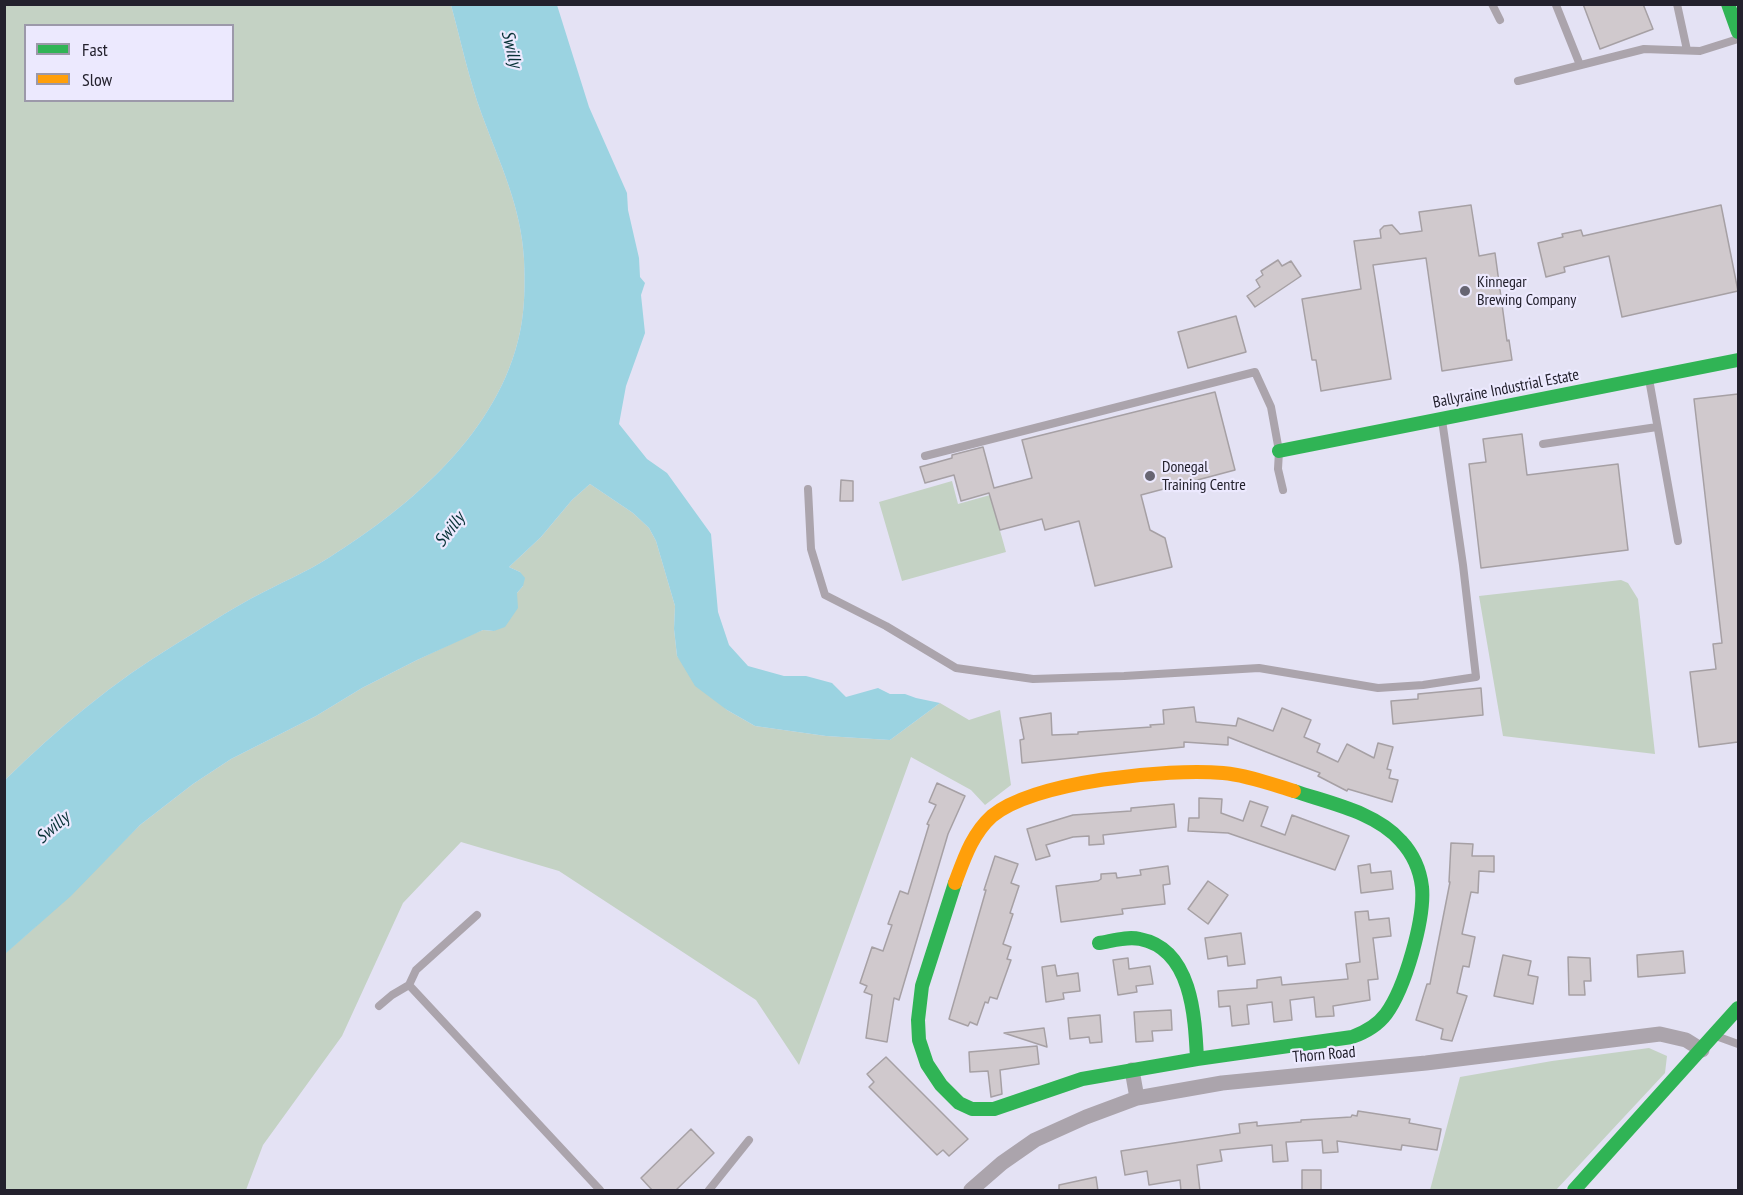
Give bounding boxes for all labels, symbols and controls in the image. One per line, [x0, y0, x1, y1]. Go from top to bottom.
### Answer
legend [24, 24, 234, 102]
water label: Swilly [496, 28, 526, 70]
text: Fast [82, 38, 108, 61]
text: Slow [82, 68, 112, 91]
place label: Kinnegar Brewing Company [1477, 272, 1576, 310]
marker: Kinnegar Brewing Company [1458, 284, 1472, 298]
street label: Ballyraine Industrial Estate [1431, 365, 1581, 413]
place label: Donegal Training Centre [1162, 457, 1246, 495]
marker: Donegal Training Centre [1143, 469, 1157, 483]
water label: Swilly [430, 509, 470, 551]
water label: Swilly [32, 808, 74, 848]
street label: Thorn Road [1292, 1043, 1356, 1067]

